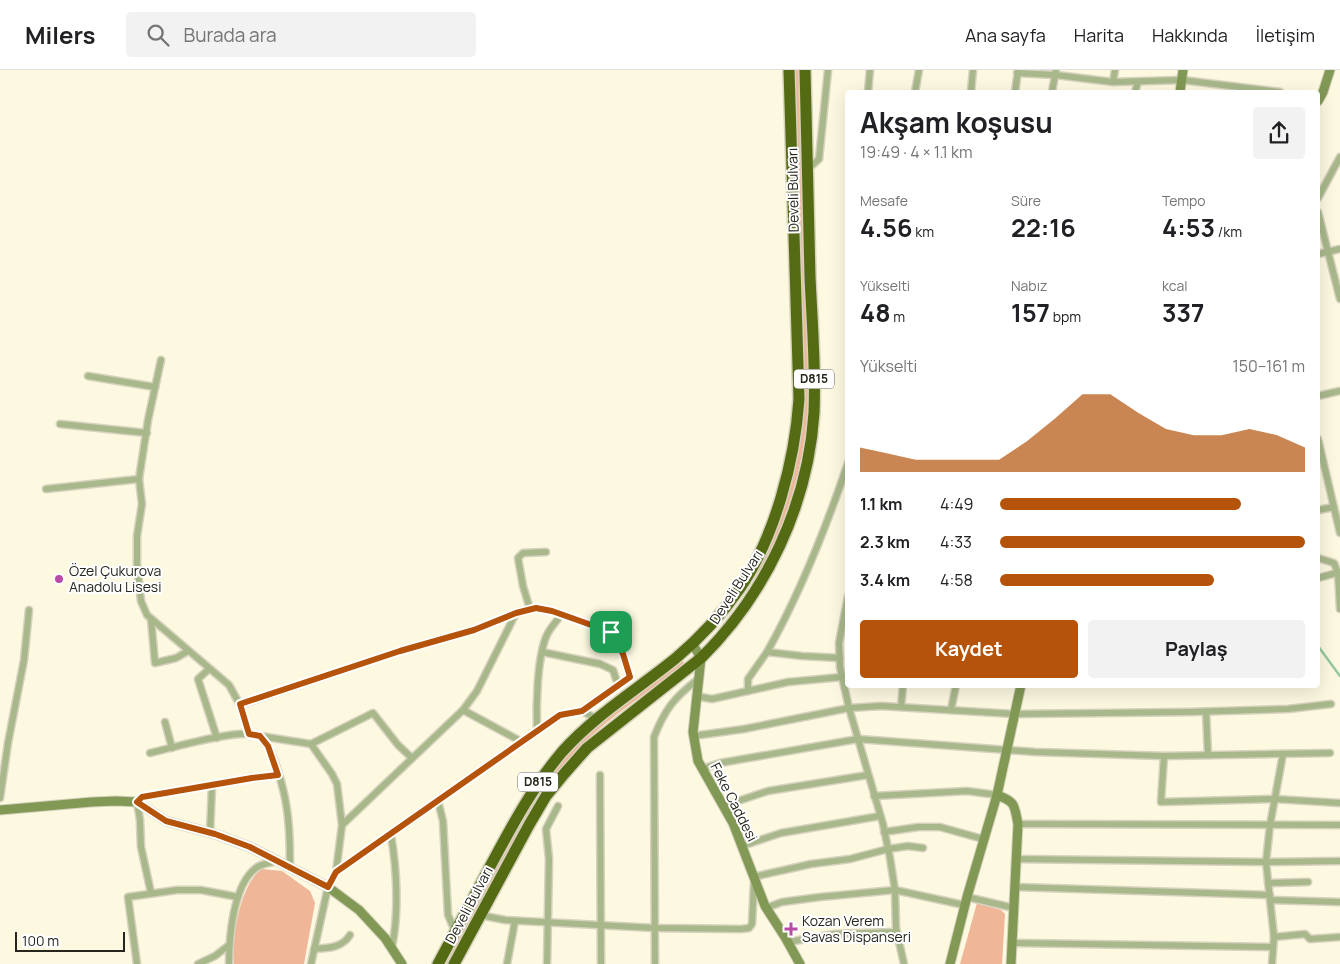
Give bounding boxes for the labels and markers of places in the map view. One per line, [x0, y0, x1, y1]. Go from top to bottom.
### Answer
place label: Özel Çukurova Anadolu Lisesi [69, 561, 162, 596]
marker: Özel Çukurova Anadolu Lisesi [53, 573, 65, 585]
pin [590, 611, 632, 653]
place label: Kozan Verem Savas Dispanseri [802, 911, 911, 946]
marker: Kozan Verem Savas Dispanseri [784, 922, 798, 936]

